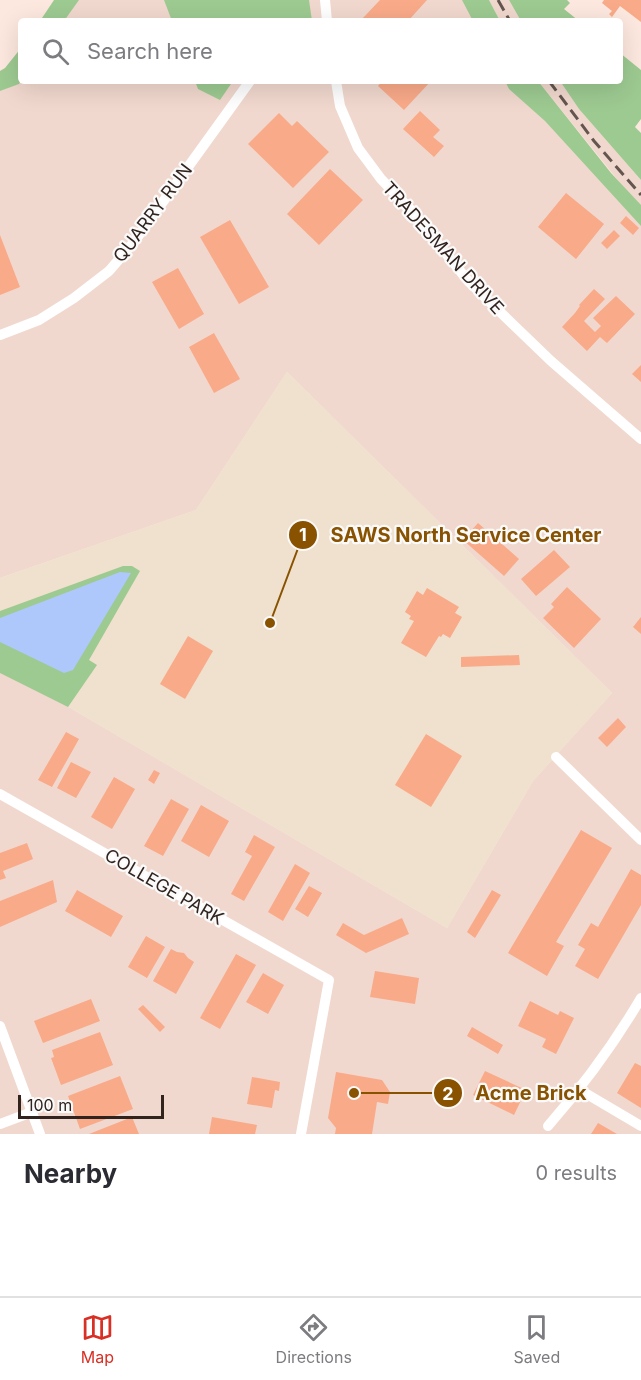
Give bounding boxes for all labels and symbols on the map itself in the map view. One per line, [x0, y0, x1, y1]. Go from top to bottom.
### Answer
street label: QUARRY RUN [109, 159, 196, 266]
street label: TRADESMAN DRIVE [378, 177, 508, 318]
callout: SAWS North Service Center [288, 516, 613, 554]
text: SAWS North Service Center [330, 523, 602, 547]
text: 1 [299, 524, 307, 545]
street label: COLLEGE PARK [101, 844, 227, 929]
callout: Acme Brick [433, 1074, 599, 1112]
text: Acme Brick [475, 1081, 587, 1105]
text: 2 [442, 1083, 454, 1104]
scale bar [18, 1092, 164, 1120]

